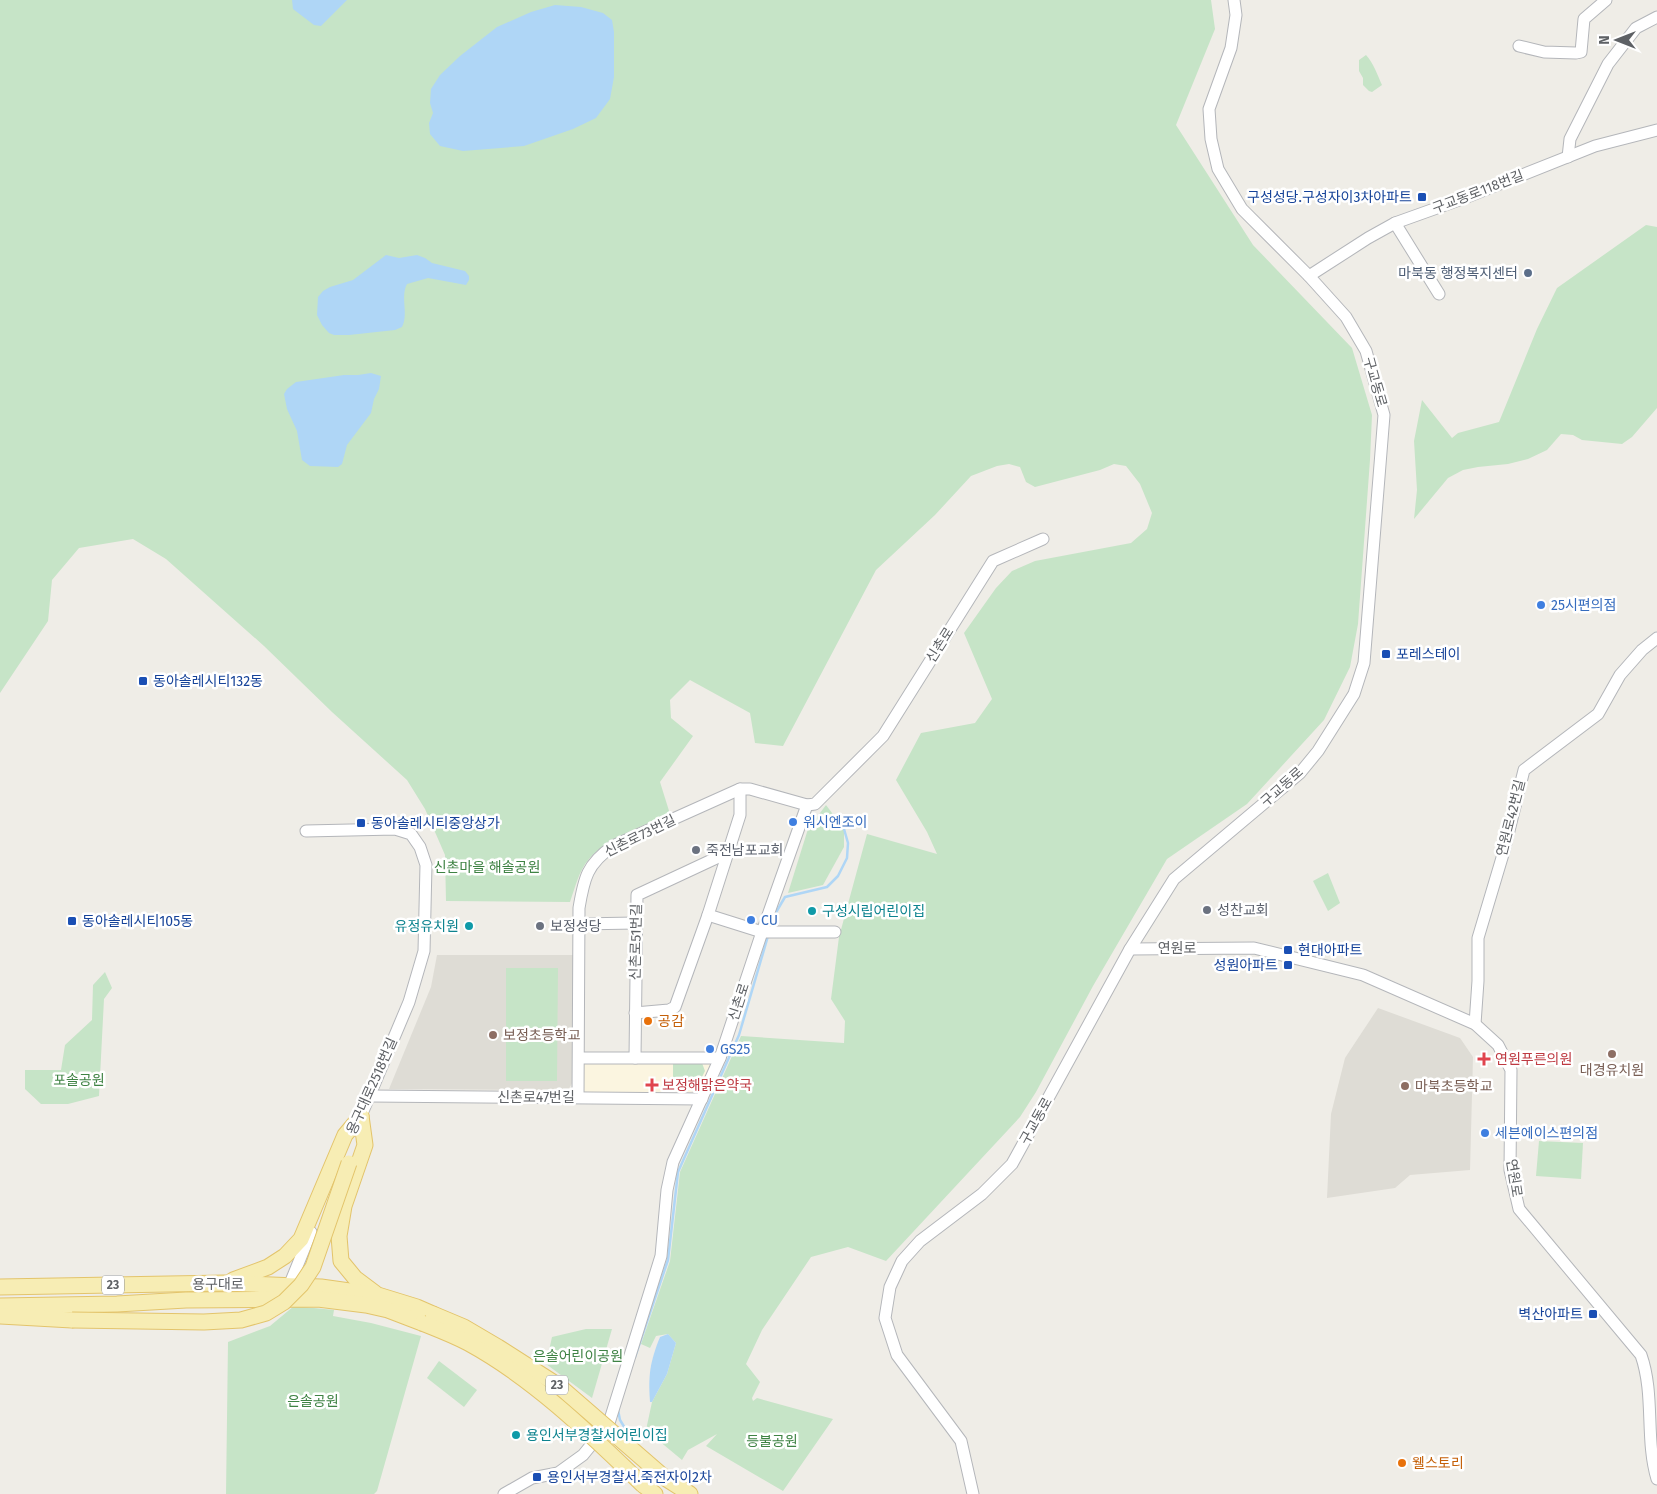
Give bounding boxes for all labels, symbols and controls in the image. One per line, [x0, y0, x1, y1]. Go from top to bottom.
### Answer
north arrow [1592, 15, 1642, 65]
text: N [1596, 35, 1613, 45]
street label: 구교동로118번길 [1430, 167, 1526, 217]
place label: 구성성당.구성자이3차아파트 [1247, 189, 1412, 206]
marker: 구성성당.구성자이3차아파트 [1416, 191, 1428, 203]
place label: 마북동 행정복지센터 [1398, 265, 1518, 282]
marker: 마북동 행정복지센터 [1522, 267, 1534, 279]
street label: 구교동로 [1360, 355, 1390, 409]
place label: 25시편의점 [1551, 597, 1616, 614]
marker: 25시편의점 [1535, 599, 1547, 611]
street label: 신촌로 [923, 624, 958, 666]
place label: 포레스테이 [1396, 646, 1460, 663]
marker: 포레스테이 [1380, 648, 1392, 660]
place label: 동아솔레시티132동 [153, 673, 263, 690]
marker: 동아솔레시티132동 [137, 675, 149, 687]
street label: 구교동로 [1257, 763, 1307, 811]
street label: 연원로42번길 [1493, 778, 1529, 858]
street label: 신촌로73번길 [601, 811, 679, 861]
place label: 워시엔조이 [803, 814, 867, 831]
place label: 동아솔레시티중앙상가 [371, 815, 500, 832]
marker: 워시엔조이 [787, 816, 799, 828]
marker: 동아솔레시티중앙상가 [355, 817, 367, 829]
place label: 죽전남포교회 [706, 842, 783, 859]
marker: 죽전남포교회 [690, 844, 702, 856]
park label: 신촌마을 해솔공원 [434, 859, 540, 876]
place label: 성찬교회 [1217, 902, 1269, 919]
street label: 신촌로51번길 [627, 903, 645, 981]
place label: 구성시립어린이집 [822, 903, 925, 920]
marker: 성찬교회 [1201, 904, 1213, 916]
marker: 구성시립어린이집 [806, 905, 818, 917]
place label: CU [761, 912, 778, 929]
place label: 동아솔레시티105동 [82, 913, 193, 930]
marker: CU [745, 914, 757, 926]
marker: 동아솔레시티105동 [66, 915, 78, 927]
place label: 유정유치원 [395, 918, 459, 935]
place label: 보정성당 [550, 918, 602, 935]
marker: 유정유치원 [463, 920, 475, 932]
marker: 보정성당 [534, 920, 546, 932]
street label: 연원로 [1158, 940, 1196, 957]
place label: 현대아파트 [1298, 942, 1363, 959]
marker: 현대아파트 [1282, 944, 1294, 956]
place label: 성원아파트 [1214, 957, 1278, 974]
marker: 성원아파트 [1282, 959, 1294, 971]
street label: 신촌로 [725, 981, 753, 1023]
place label: 공감 [658, 1013, 684, 1030]
marker: 공감 [642, 1015, 654, 1027]
place label: 보정초등학교 [503, 1027, 580, 1044]
marker: 보정초등학교 [487, 1029, 499, 1041]
street label: 용구대로2518번길 [343, 1035, 401, 1137]
place label: GS25 [720, 1041, 750, 1058]
marker: GS25 [704, 1043, 716, 1055]
marker: 대경유치원 [1606, 1048, 1618, 1060]
place label: 연원푸른의원 [1495, 1051, 1572, 1068]
marker: 연원푸른의원 [1477, 1052, 1491, 1066]
place label: 대경유치원 [1580, 1062, 1644, 1079]
park label: 포솔공원 [53, 1072, 105, 1089]
place label: 보정해맑은약국 [662, 1077, 752, 1094]
place label: 마북초등학교 [1415, 1078, 1492, 1095]
marker: 보정해맑은약국 [646, 1079, 658, 1091]
marker: 마북초등학교 [1399, 1080, 1411, 1092]
street label: 신촌로47번길 [497, 1089, 575, 1106]
street label: 구교동로 [1016, 1094, 1056, 1148]
place label: 세븐에이스편의점 [1495, 1125, 1598, 1142]
marker: 세븐에이스편의점 [1479, 1127, 1491, 1139]
street label: 연원로 [1503, 1158, 1525, 1199]
road number: 23 [102, 1276, 124, 1294]
street label: 용구대로 [192, 1276, 244, 1293]
place label: 벽산아파트 [1519, 1306, 1583, 1323]
marker: 벽산아파트 [1587, 1308, 1599, 1320]
park label: 은솔어린이공원 [533, 1348, 623, 1365]
road number: 23 [546, 1376, 568, 1394]
park label: 은솔공원 [287, 1393, 339, 1410]
place label: 용인서부경찰서어린이집 [526, 1427, 668, 1444]
marker: 용인서부경찰서어린이집 [510, 1429, 522, 1441]
park label: 등불공원 [746, 1433, 798, 1450]
place label: 웰스토리 [1412, 1455, 1464, 1472]
marker: 웰스토리 [1396, 1457, 1408, 1469]
place label: 용인서부경찰서.죽전자이2차 [547, 1469, 712, 1486]
marker: 용인서부경찰서.죽전자이2차 [531, 1471, 543, 1483]

